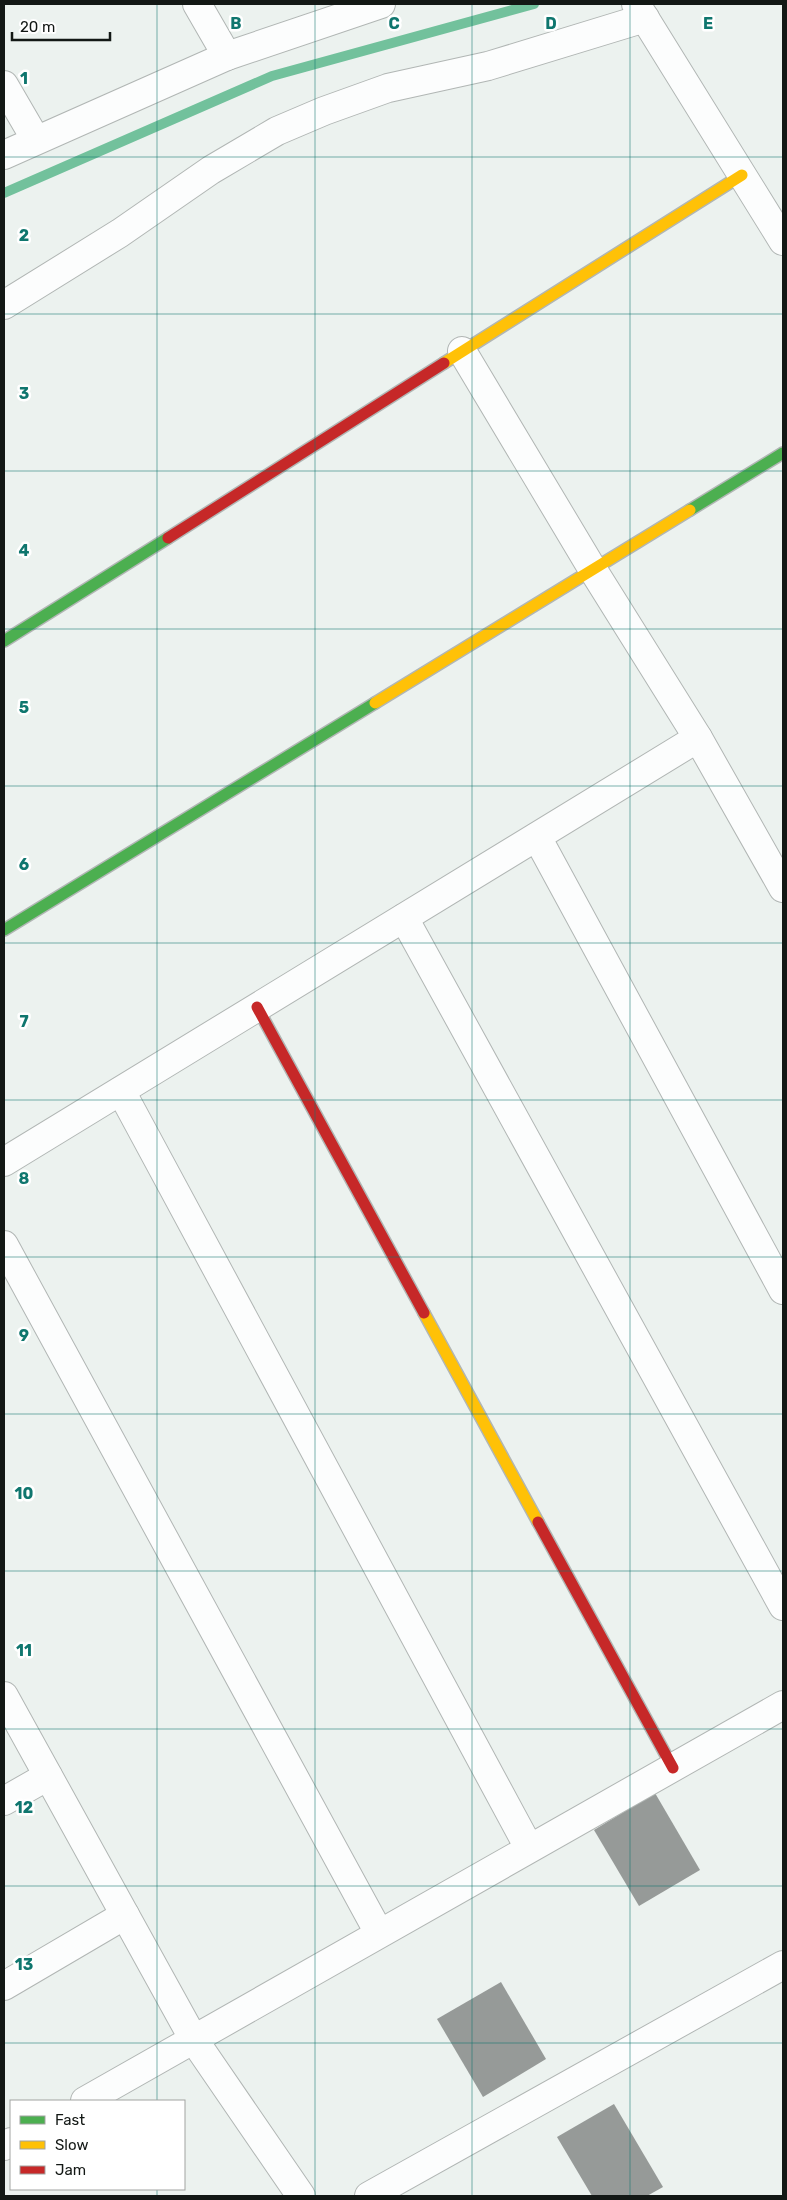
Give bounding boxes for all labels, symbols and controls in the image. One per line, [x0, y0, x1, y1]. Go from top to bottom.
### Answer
scale bar [12, 10, 110, 42]
text: B [230, 14, 242, 33]
text: C [388, 14, 400, 33]
text: D [545, 14, 557, 33]
text: E [703, 14, 713, 33]
text: 20 m [20, 18, 55, 36]
text: 1 [20, 69, 28, 88]
text: 2 [19, 226, 29, 245]
text: 3 [19, 384, 29, 403]
text: 4 [19, 541, 30, 560]
text: 5 [19, 698, 29, 717]
text: 6 [19, 855, 29, 874]
text: 7 [19, 1012, 29, 1031]
text: 8 [19, 1169, 30, 1188]
text: 9 [19, 1326, 29, 1345]
text: 10 [15, 1484, 34, 1503]
text: 11 [16, 1641, 32, 1660]
text: 12 [15, 1798, 33, 1817]
text: 13 [15, 1955, 33, 1974]
legend [10, 2100, 185, 2190]
text: Fast [55, 2111, 85, 2129]
text: Slow [55, 2136, 88, 2154]
text: Jam [55, 2161, 86, 2179]

